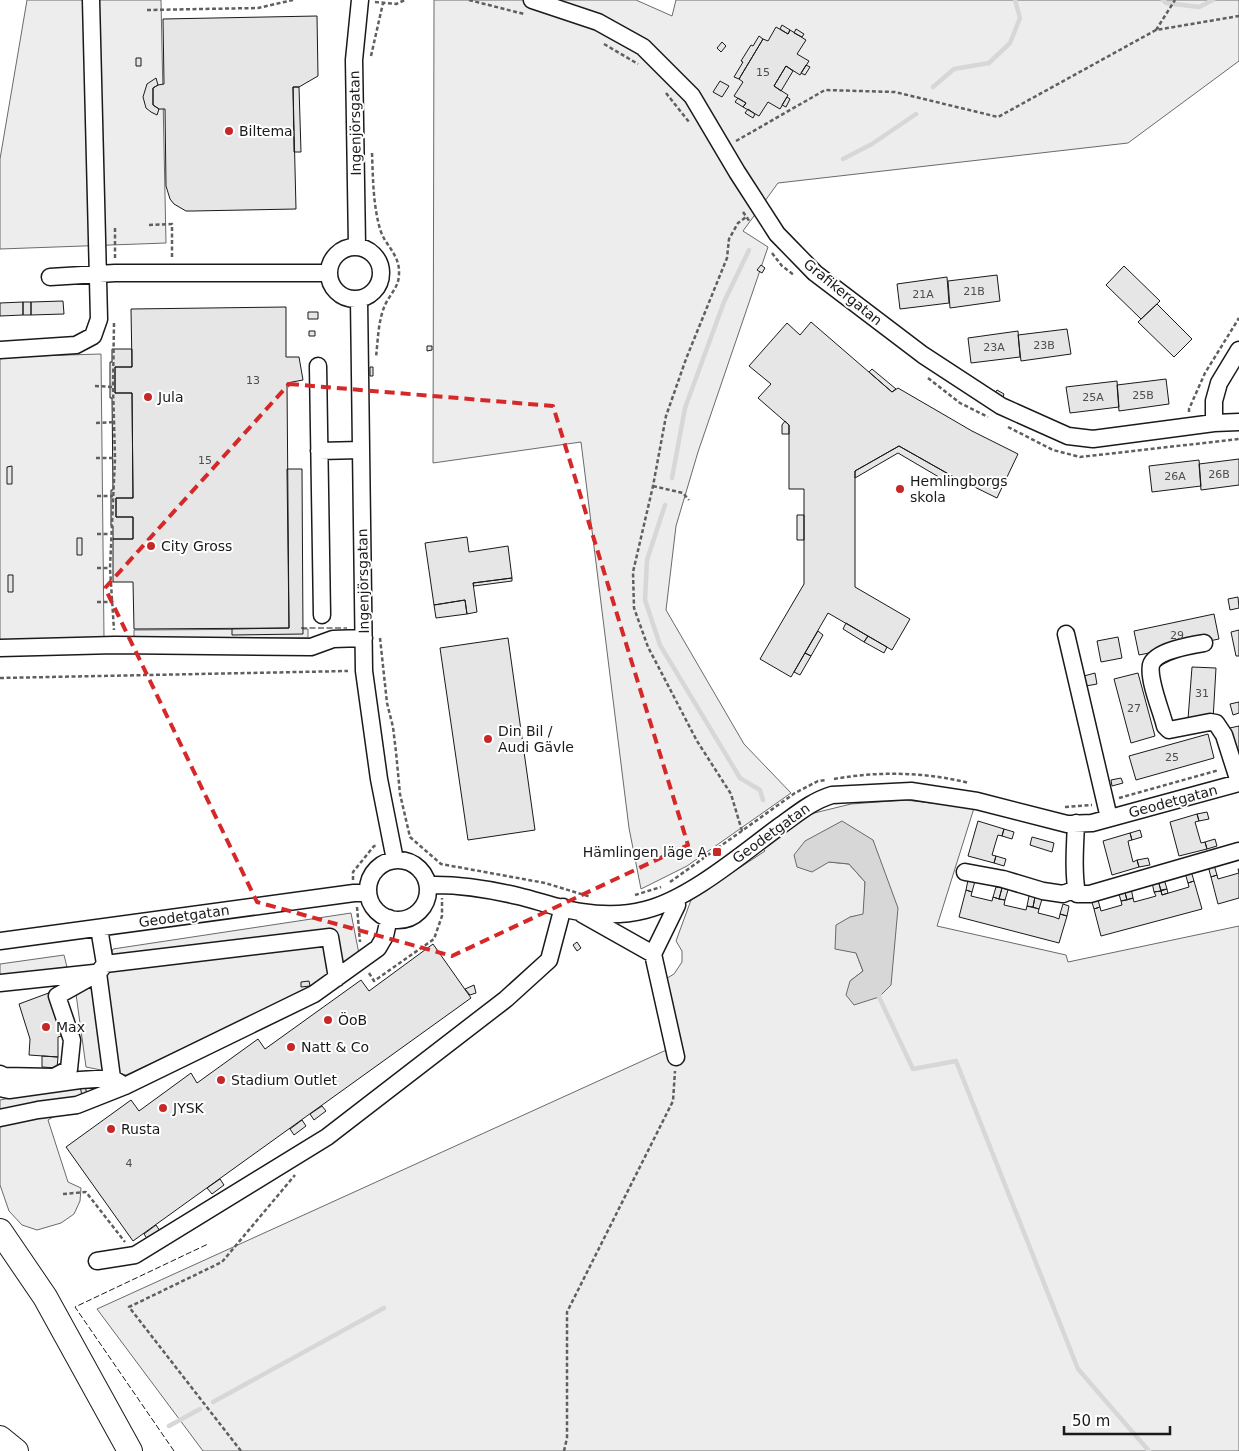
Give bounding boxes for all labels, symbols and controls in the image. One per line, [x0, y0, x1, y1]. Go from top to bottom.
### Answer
house number: 15 [756, 66, 770, 79]
street label: Ingenjörsgatan [346, 70, 364, 176]
place label: Biltema [239, 123, 293, 139]
marker: Biltema [223, 125, 235, 137]
street label: Grafikergatan [801, 256, 885, 328]
house number: 21B [963, 285, 985, 298]
house number: 21A [912, 288, 934, 301]
house number: 23B [1033, 339, 1055, 352]
house number: 23A [983, 341, 1005, 354]
house number: 13 [246, 374, 260, 387]
place label: Jula [157, 389, 183, 405]
house number: 25B [1132, 389, 1154, 402]
marker: Jula [142, 391, 154, 403]
house number: 25A [1082, 391, 1104, 404]
house number: 15 [198, 454, 212, 467]
house number: 26B [1208, 468, 1230, 481]
house number: 26A [1164, 470, 1186, 483]
place label: Hemlingborgs skola [910, 473, 1007, 505]
marker: Hemlingborgs skola [894, 483, 906, 495]
street label: Ingenjörsgatan [354, 528, 372, 634]
place label: City Gross [161, 538, 232, 554]
marker: City Gross [145, 540, 157, 552]
house number: 29 [1170, 629, 1184, 642]
house number: 31 [1195, 687, 1209, 700]
house number: 27 [1127, 702, 1141, 715]
place label: Din Bil / Audi Gävle [498, 723, 574, 755]
marker: Din Bil / Audi Gävle [482, 733, 494, 745]
house number: 25 [1165, 751, 1179, 764]
street label: Geodetgatan [1127, 781, 1219, 821]
street label: Geodetgatan [729, 800, 813, 866]
place label: Hämlingen läge A [583, 844, 707, 860]
marker: Hämlingen läge A [711, 846, 723, 858]
street label: Geodetgatan [138, 902, 230, 930]
place label: ÖoB [338, 1011, 367, 1028]
marker: ÖoB [322, 1014, 334, 1026]
place label: Max [56, 1019, 85, 1035]
marker: Max [40, 1021, 52, 1033]
place label: Natt & Co [301, 1039, 369, 1055]
marker: Natt & Co [285, 1041, 297, 1053]
place label: Stadium Outlet [231, 1072, 338, 1088]
marker: Stadium Outlet [215, 1074, 227, 1086]
place label: JYSK [172, 1100, 205, 1116]
marker: JYSK [157, 1102, 169, 1114]
place label: Rusta [121, 1121, 160, 1137]
marker: Rusta [105, 1123, 117, 1135]
house number: 4 [126, 1157, 133, 1170]
scale bar [1064, 1404, 1170, 1436]
text: 50 m [1072, 1412, 1110, 1430]

